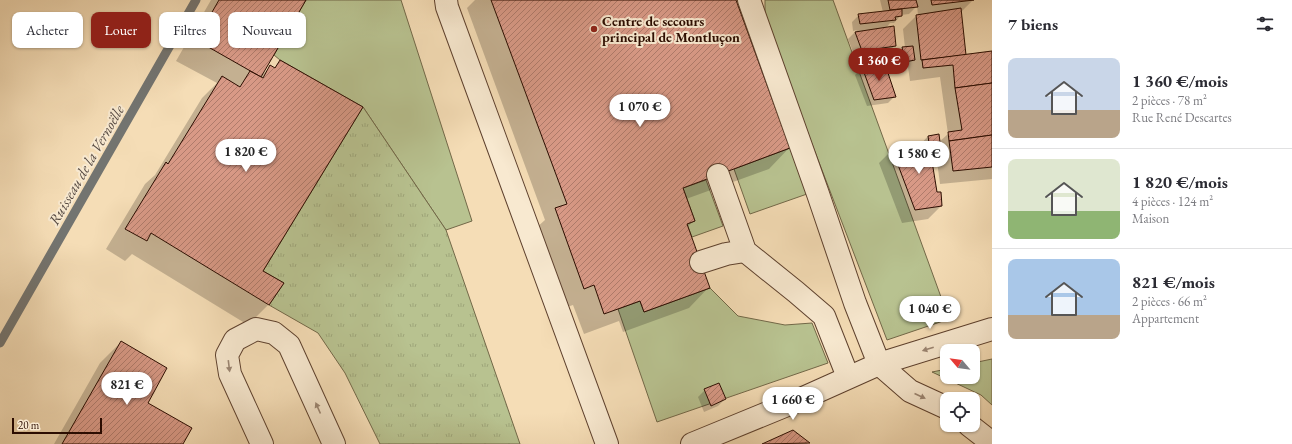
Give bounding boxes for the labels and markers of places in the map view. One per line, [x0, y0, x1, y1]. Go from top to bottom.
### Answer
place label: Centre de secours principal de Montluçon [602, 12, 740, 46]
marker: Centre de secours principal de Montluçon [589, 24, 599, 34]
pin: 1 360 € [842, 48, 916, 82]
pin: 1 070 € [603, 94, 677, 128]
pin: 1 820 € [209, 139, 283, 173]
pin: 1 580 € [882, 141, 956, 175]
pin: 1 040 € [893, 296, 967, 330]
pin: 821 € [99, 372, 155, 406]
pin: 1 660 € [756, 387, 830, 421]

